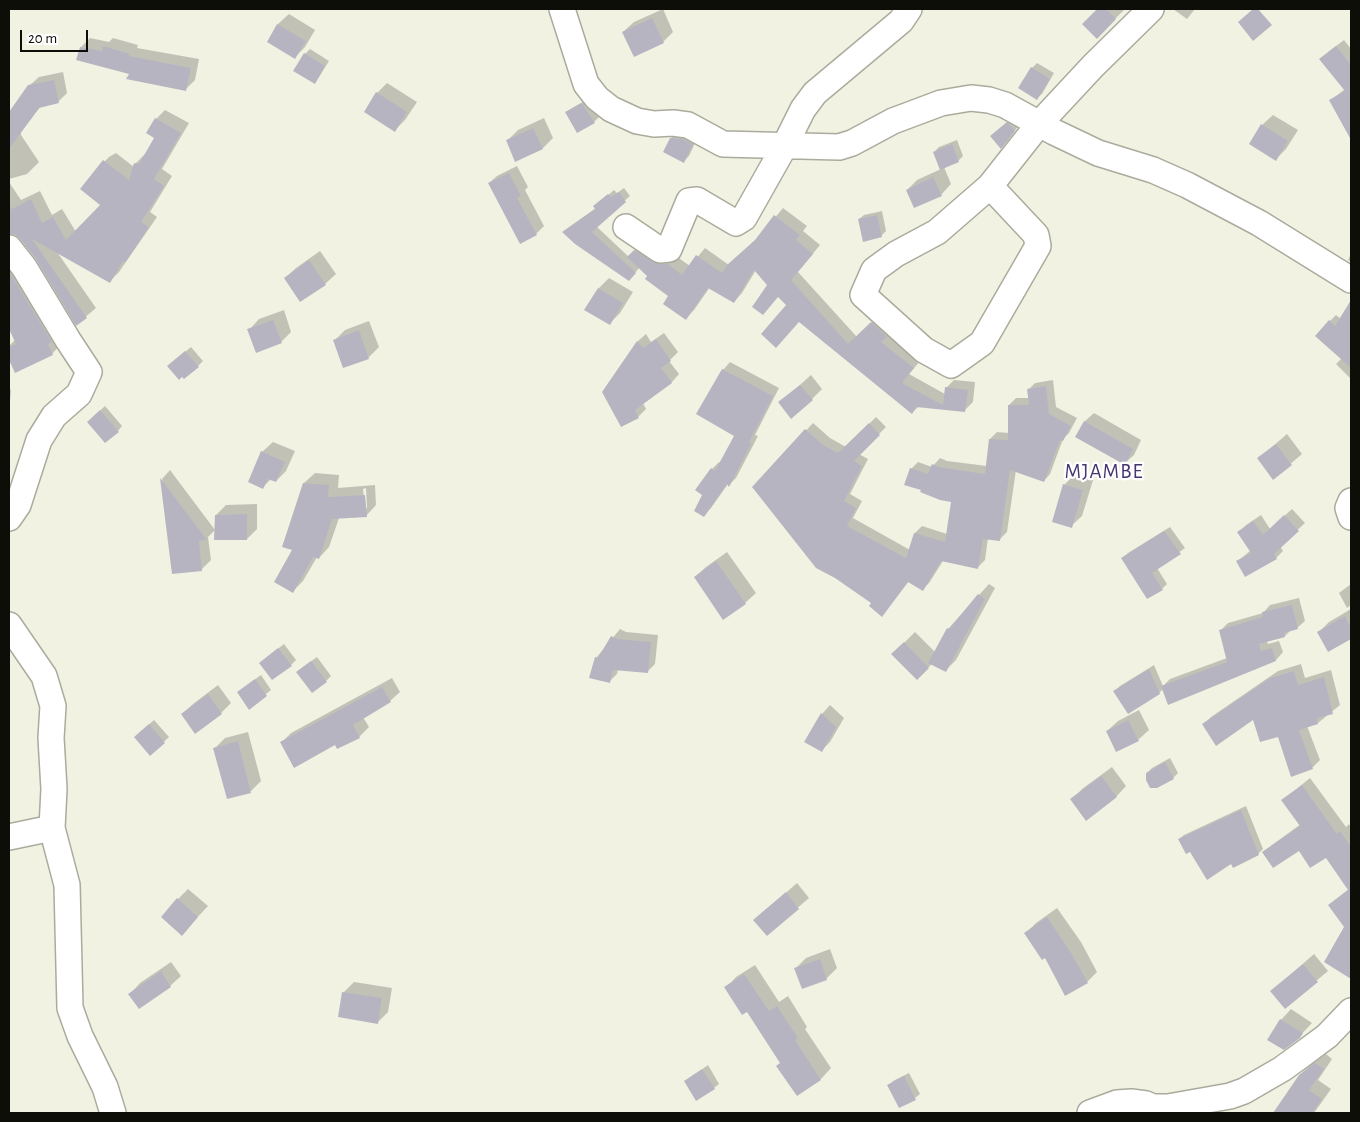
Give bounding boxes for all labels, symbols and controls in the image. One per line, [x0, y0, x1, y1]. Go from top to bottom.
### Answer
scale bar [22, 20, 90, 52]
text: 20 m [28, 31, 57, 46]
district label: MJAMBE [1064, 459, 1144, 485]

